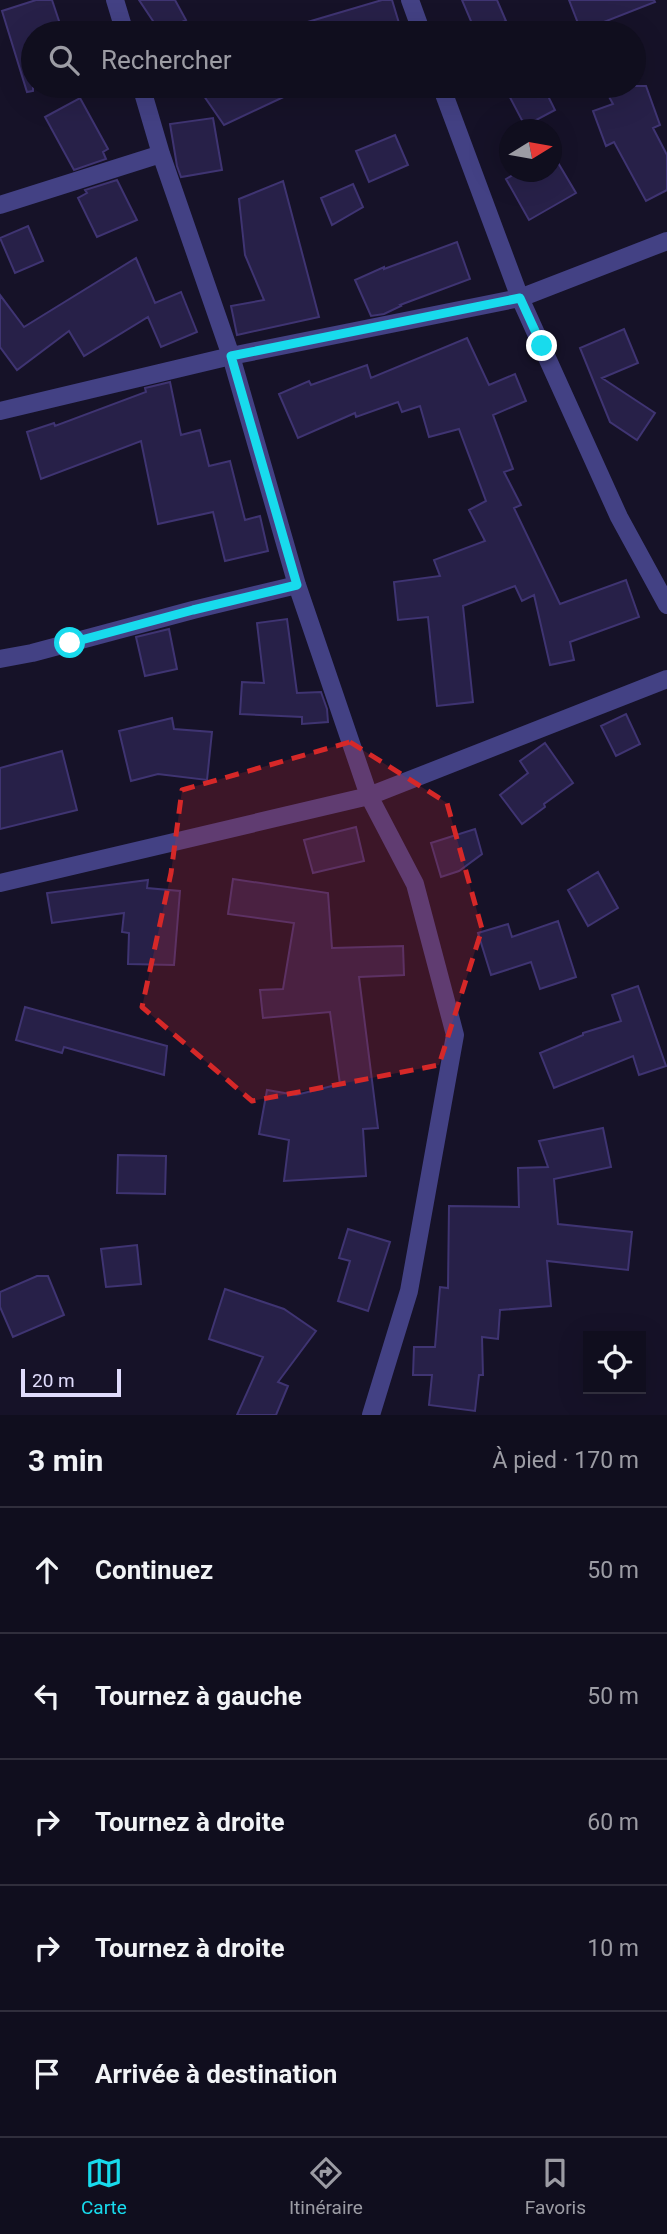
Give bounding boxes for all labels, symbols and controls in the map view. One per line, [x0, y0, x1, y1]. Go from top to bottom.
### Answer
search box [21, 21, 646, 98]
icon: search [45, 41, 83, 79]
text: Rechercher [101, 45, 232, 75]
north arrow [499, 119, 562, 182]
route end [526, 330, 557, 361]
route start [54, 627, 85, 658]
map controls [583, 1331, 646, 1394]
button: locate [583, 1331, 646, 1394]
scale bar [21, 1366, 121, 1398]
text: 20 m [32, 1369, 75, 1392]
text: 3 min [28, 1443, 103, 1478]
text: À pied · 170 m [493, 1447, 639, 1474]
icon: ahead [28, 1551, 66, 1589]
text: Continuez [95, 1555, 213, 1585]
text: 50 m [587, 1557, 639, 1584]
icon: left [28, 1677, 66, 1715]
text: Tournez à gauche [95, 1681, 302, 1711]
text: 50 m [587, 1683, 639, 1710]
icon: right [28, 1803, 66, 1841]
text: Tournez à droite [95, 1807, 285, 1837]
text: 60 m [587, 1809, 639, 1836]
icon: right [28, 1929, 66, 1967]
text: Tournez à droite [95, 1933, 285, 1963]
text: 10 m [587, 1935, 639, 1962]
icon: arrive [28, 2055, 66, 2093]
text: Arrivée à destination [95, 2059, 337, 2089]
tab: Carte [81, 2154, 127, 2219]
tab: Itinéraire [289, 2154, 363, 2219]
tab: Favoris [525, 2154, 586, 2219]

